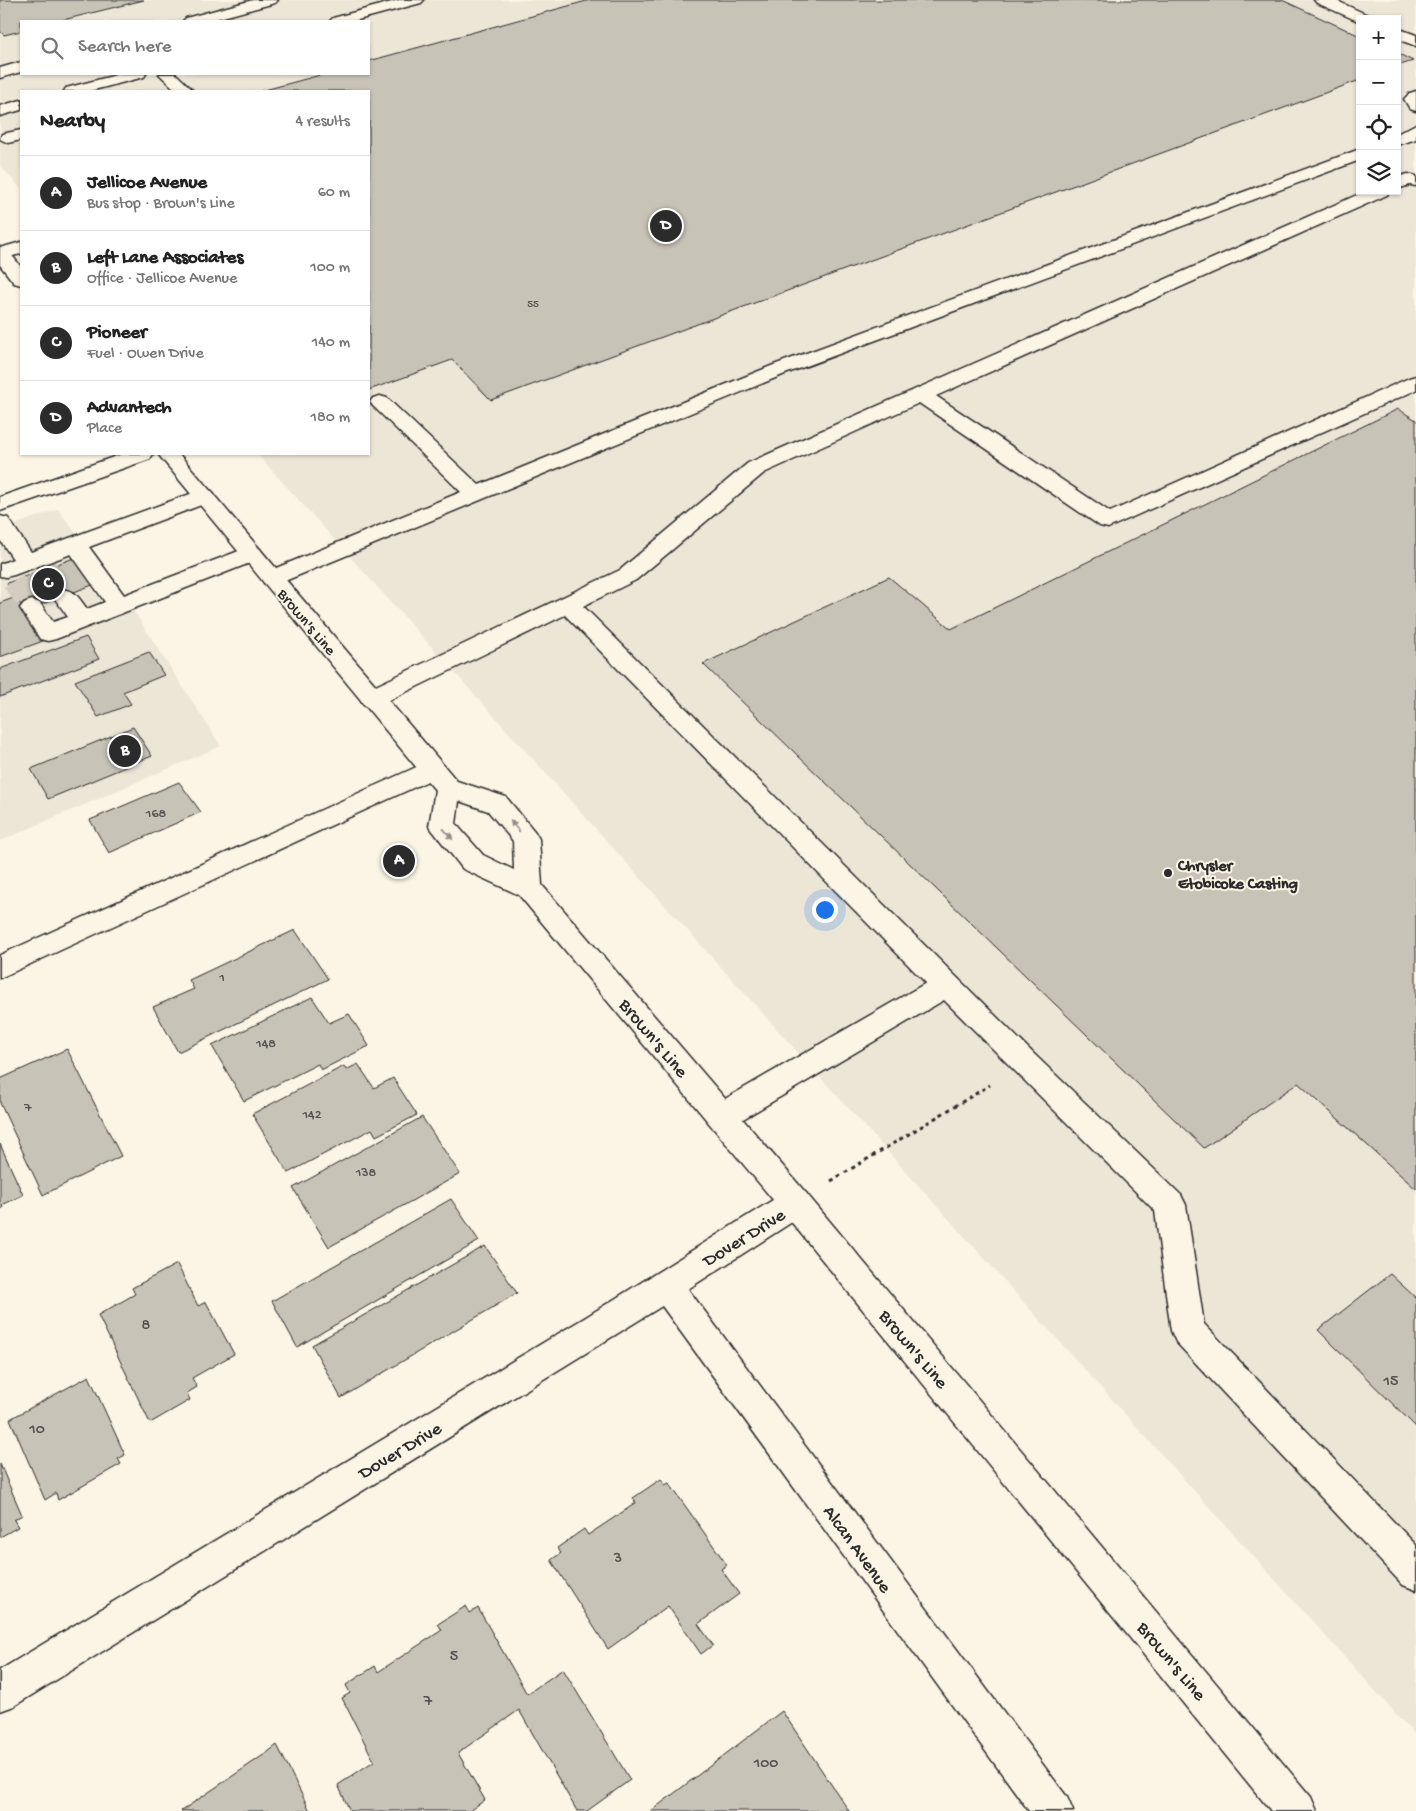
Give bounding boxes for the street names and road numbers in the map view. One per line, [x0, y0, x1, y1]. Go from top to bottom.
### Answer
street label: Brown's Line [271, 585, 339, 661]
street label: Brown's Line [612, 994, 692, 1084]
street label: Dover Drive [698, 1204, 791, 1274]
street label: Brown's Line [872, 1305, 952, 1395]
street label: Dover Drive [353, 1418, 447, 1487]
street label: Alcan Avenue [817, 1502, 896, 1599]
street label: Brown's Line [1130, 1617, 1210, 1707]

